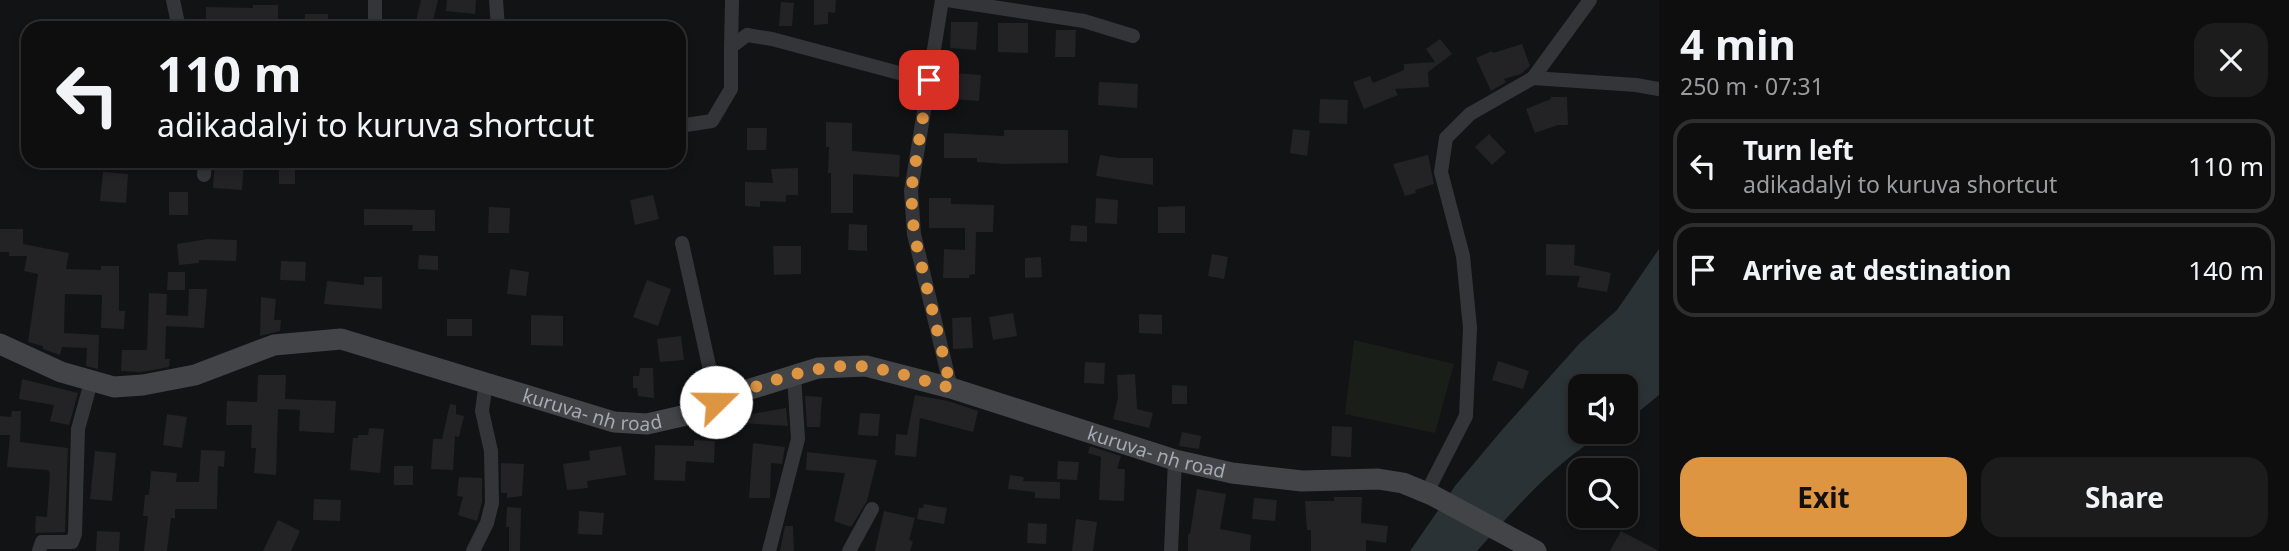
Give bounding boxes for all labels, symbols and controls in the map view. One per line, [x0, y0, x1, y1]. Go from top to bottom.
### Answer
text: 4 min [1680, 15, 1796, 72]
button: close [2194, 23, 2268, 97]
text: 110 m [157, 40, 302, 106]
icon: left [42, 49, 133, 140]
pin [899, 50, 959, 110]
icon: arrive [910, 61, 948, 99]
text: 250 m · 07:31 [1680, 70, 1824, 102]
text: adikadalyi to kuruva shortcut [157, 103, 594, 146]
text: Turn left [1743, 132, 1854, 168]
icon: left [1684, 147, 1722, 185]
text: 110 m [2188, 148, 2264, 184]
text: adikadalyi to kuruva shortcut [1743, 168, 2057, 200]
icon: arrive [1684, 251, 1722, 289]
text: Arrive at destination [1743, 252, 2012, 288]
text: 140 m [2188, 252, 2264, 288]
position arrow [679, 365, 753, 439]
map controls [1568, 374, 1638, 528]
button: sound [1568, 374, 1638, 444]
street label: kuruva- nh road [520, 382, 664, 437]
street label: kuruva- nh road [1084, 420, 1228, 484]
button: Exit [1680, 457, 1967, 537]
button: Share [1981, 457, 2268, 537]
button: search [1568, 458, 1638, 528]

